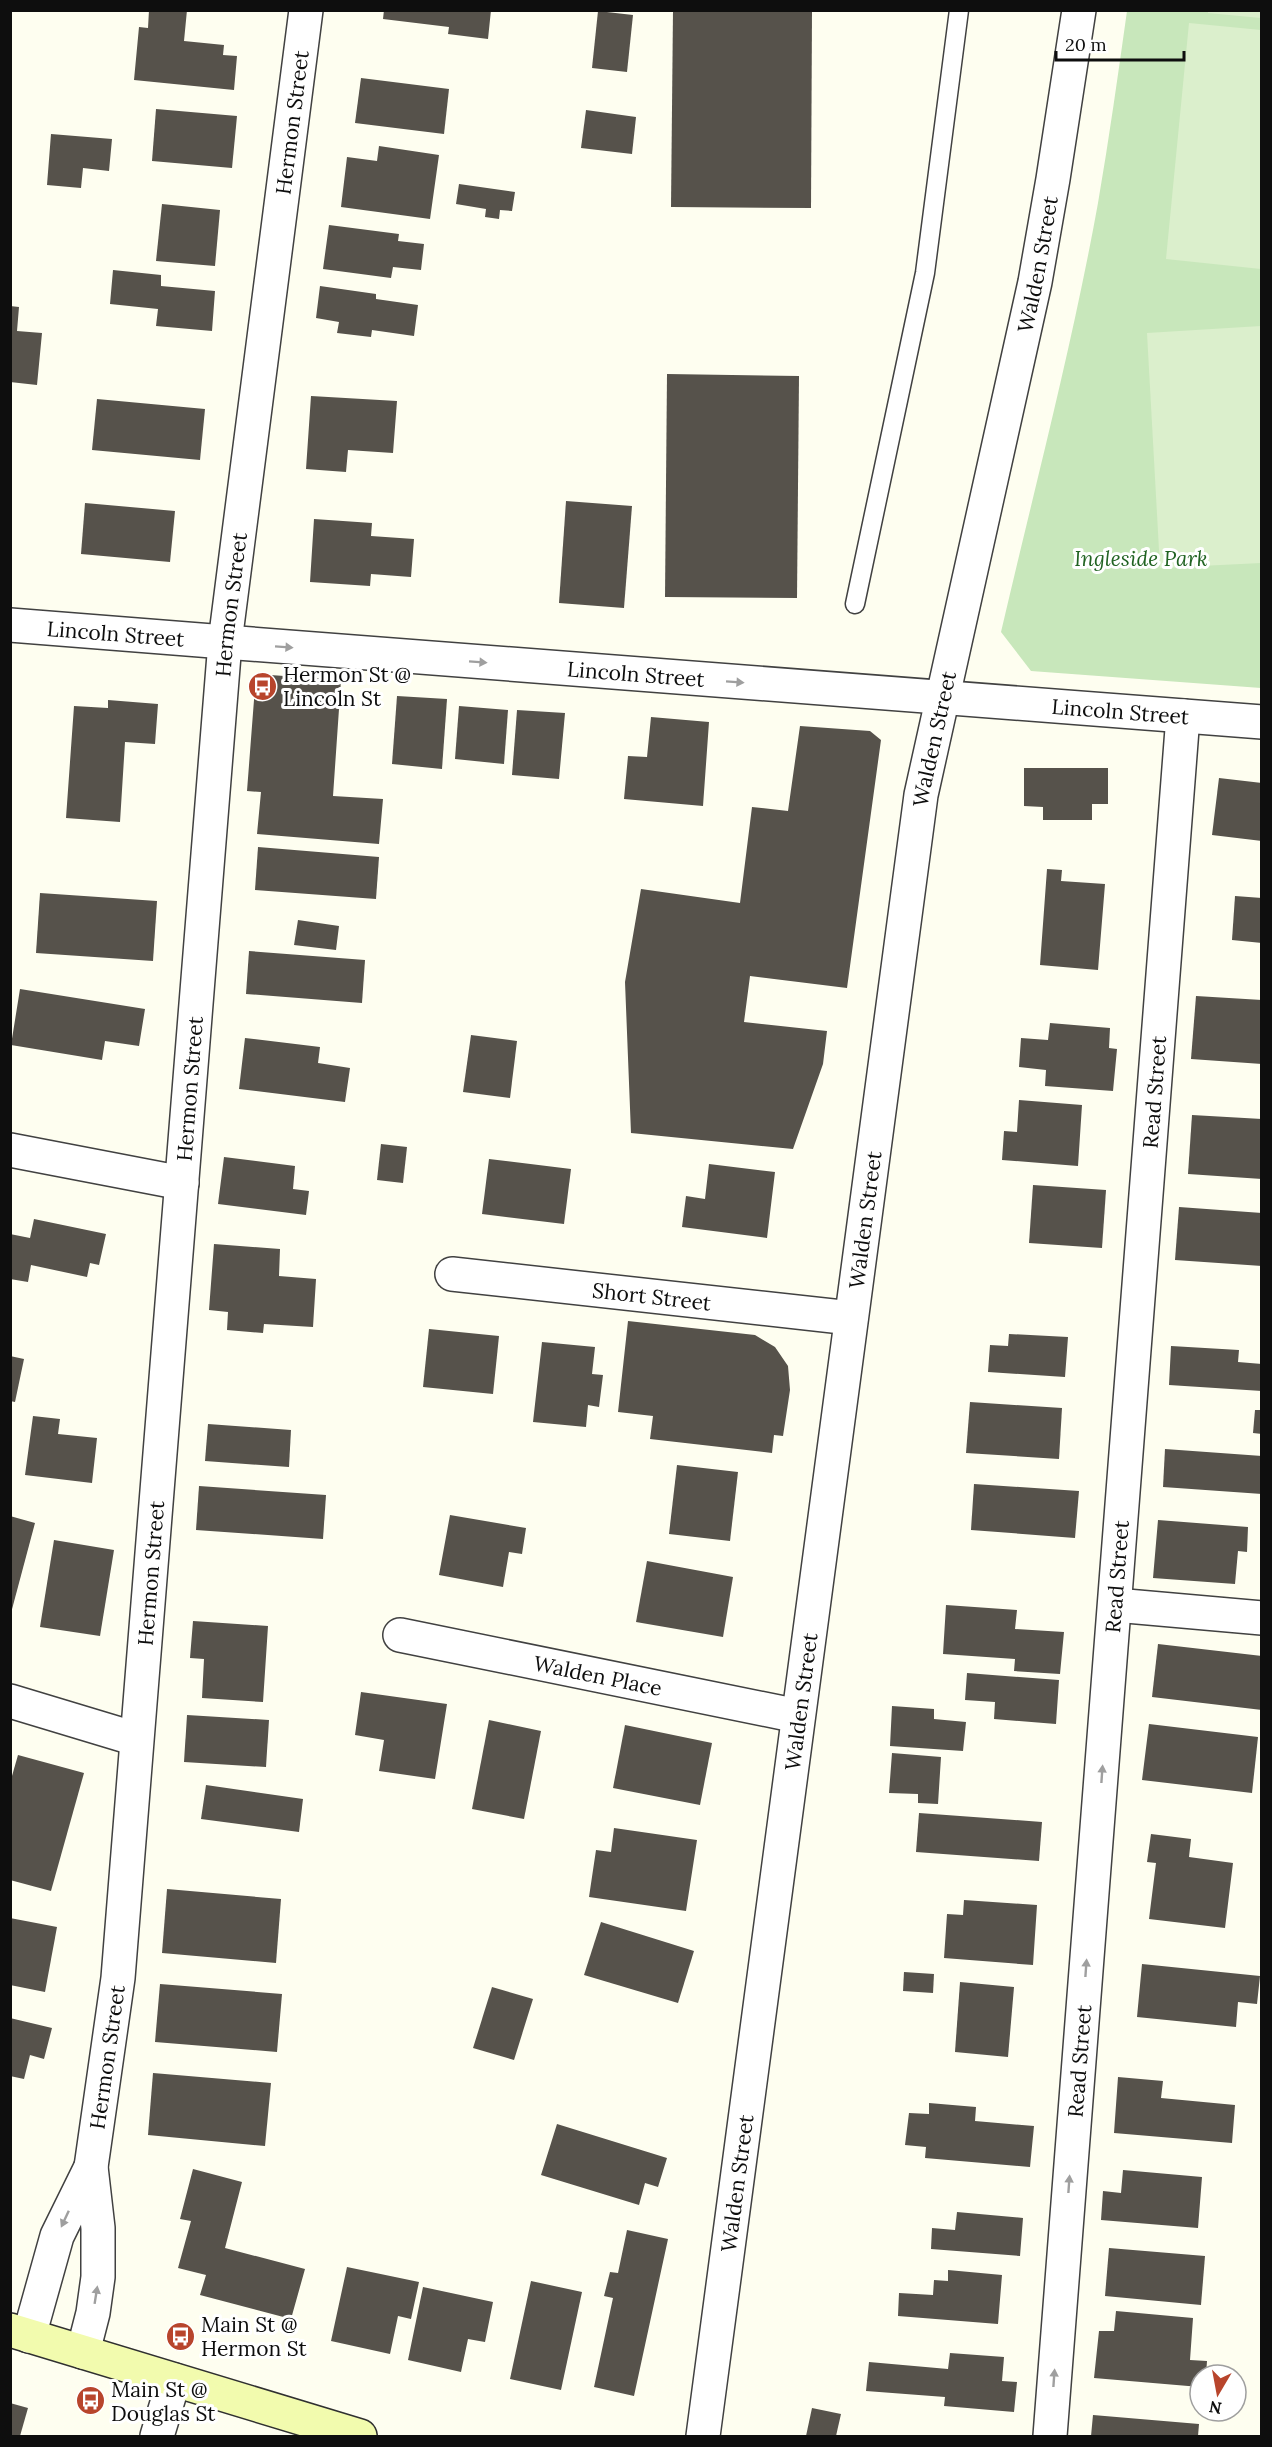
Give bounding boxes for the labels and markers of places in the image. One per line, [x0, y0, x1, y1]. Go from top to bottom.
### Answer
place label: Hermon St @ Lincoln St [283, 661, 411, 712]
bus stop icon: Hermon St @ Lincoln St [246, 670, 278, 702]
place label: Main St @ Hermon St [201, 2311, 308, 2362]
bus stop icon: Main St @ Hermon St [164, 2320, 196, 2352]
place label: Main St @ Douglas St [111, 2376, 216, 2427]
bus stop icon: Main St @ Douglas St [74, 2385, 106, 2417]

